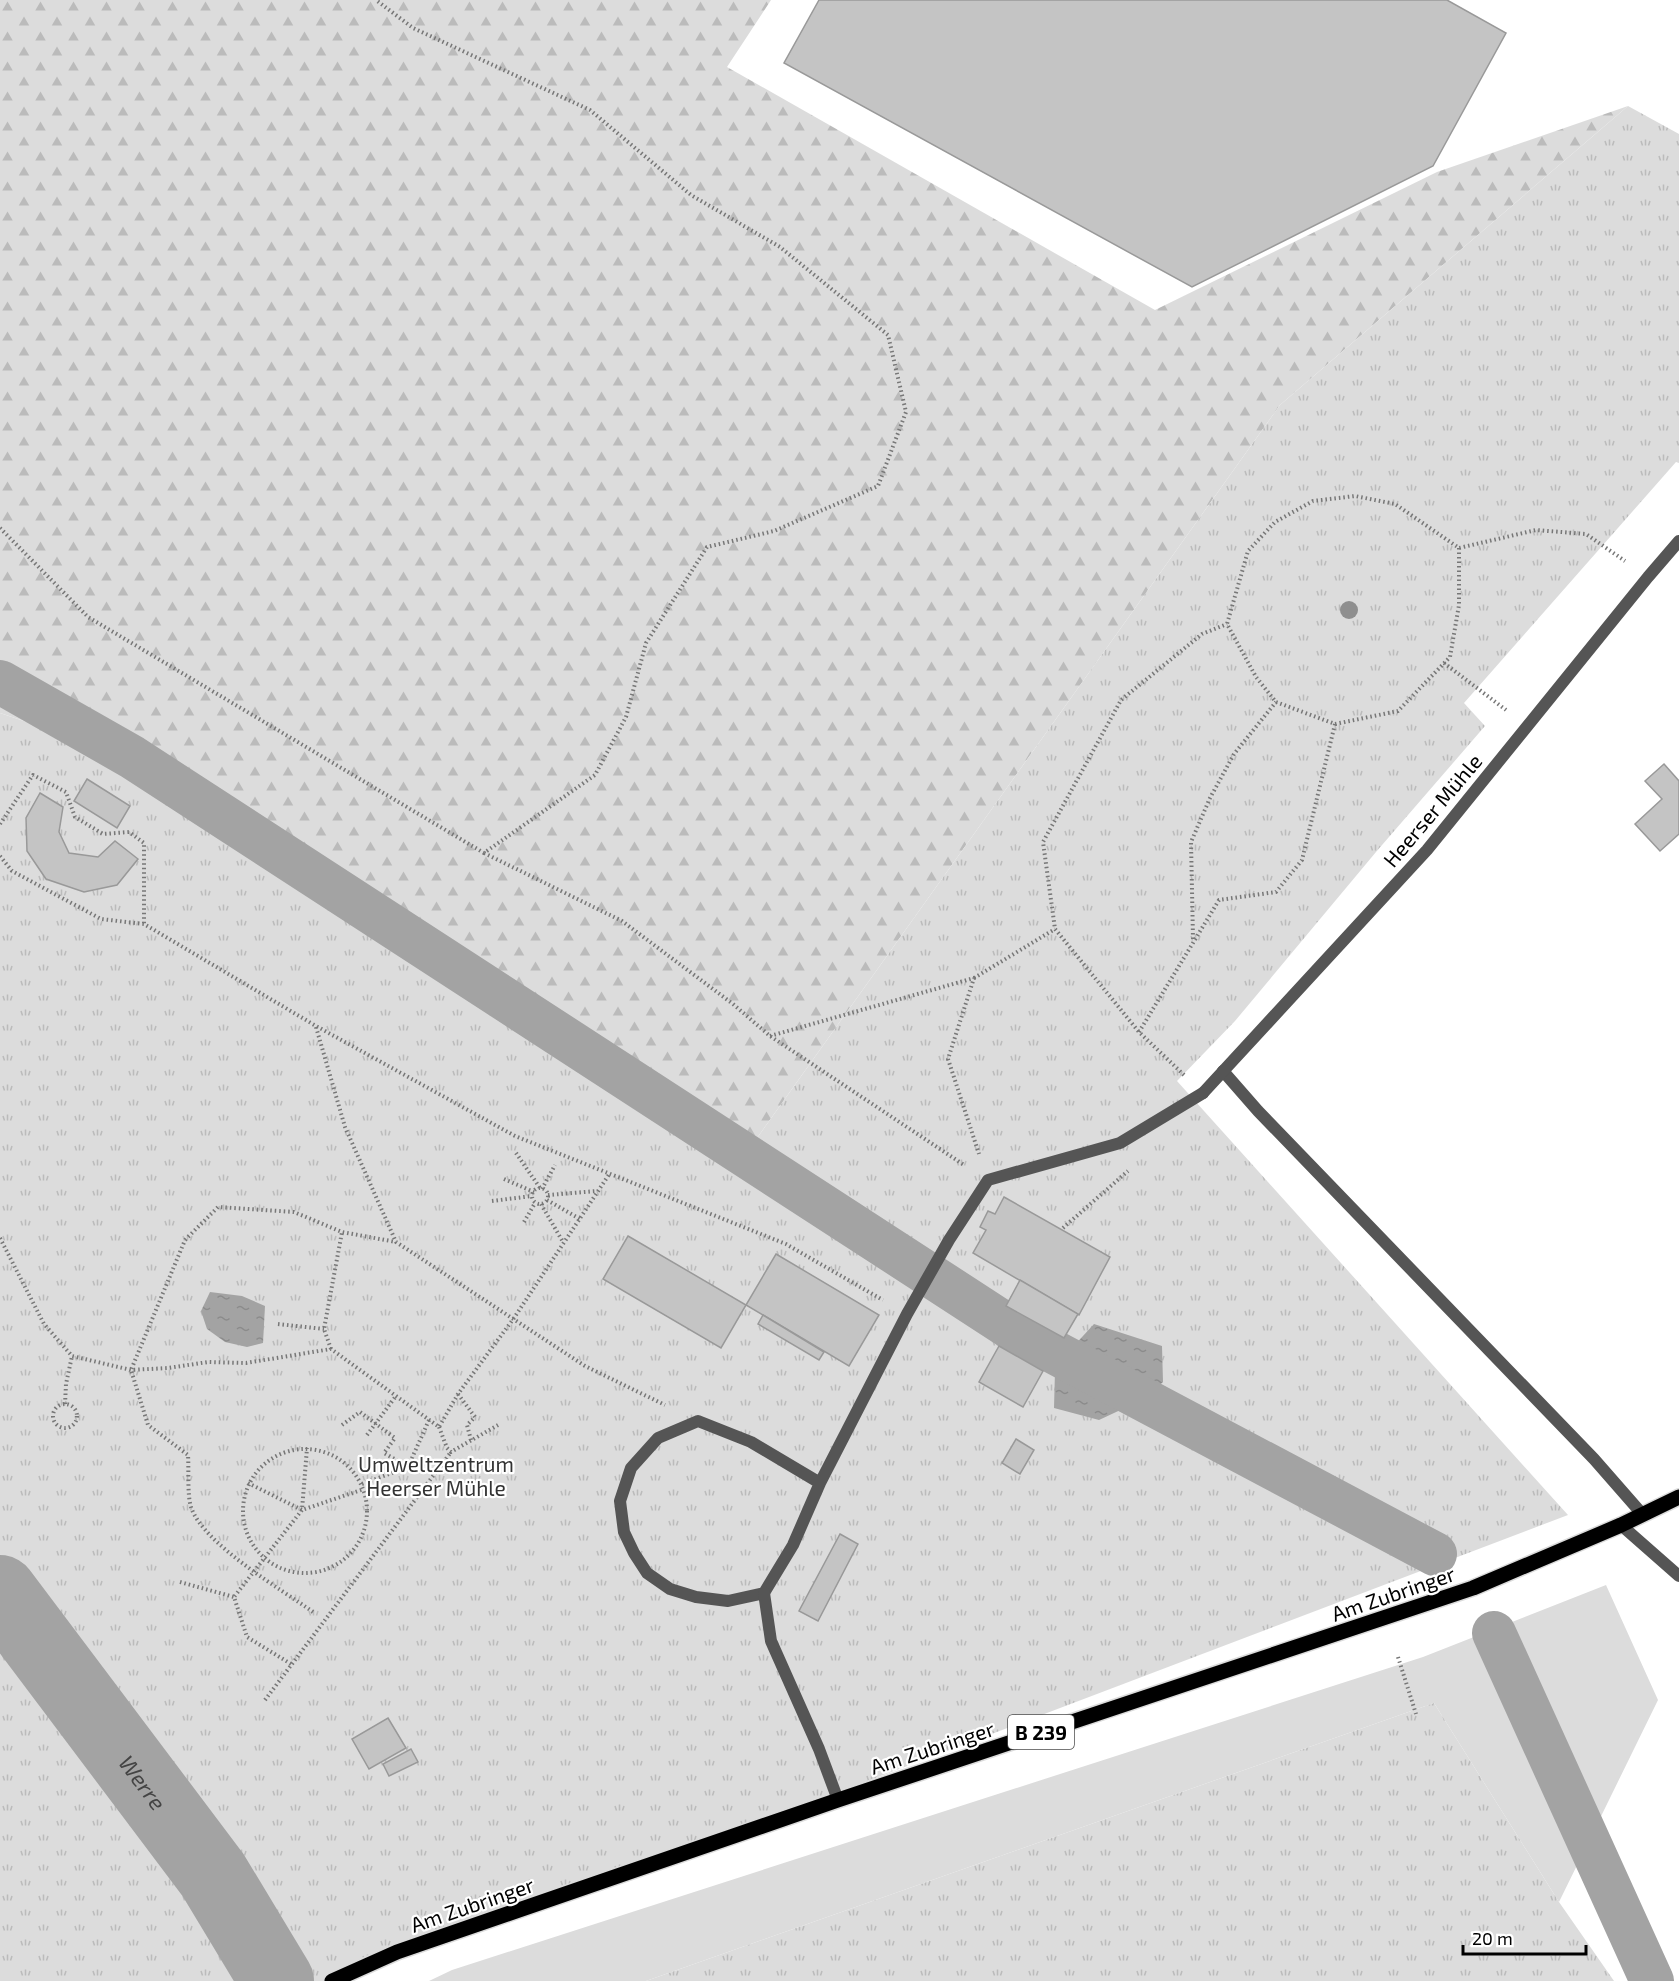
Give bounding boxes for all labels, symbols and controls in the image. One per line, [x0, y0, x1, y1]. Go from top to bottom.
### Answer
street label: Heerser Mühle [1378, 748, 1486, 872]
park label: Umweltzentrum Heerser Mühle [358, 1451, 514, 1500]
street label: Am Zubringer [1328, 1560, 1459, 1626]
street label: Am Zubringer [867, 1715, 998, 1779]
road number: B 239 [1008, 1715, 1074, 1749]
water label: Werre [114, 1750, 172, 1815]
street label: Am Zubringer [407, 1871, 538, 1937]
scale bar [1463, 1918, 1586, 1956]
text: 20 m [1472, 1927, 1513, 1949]

